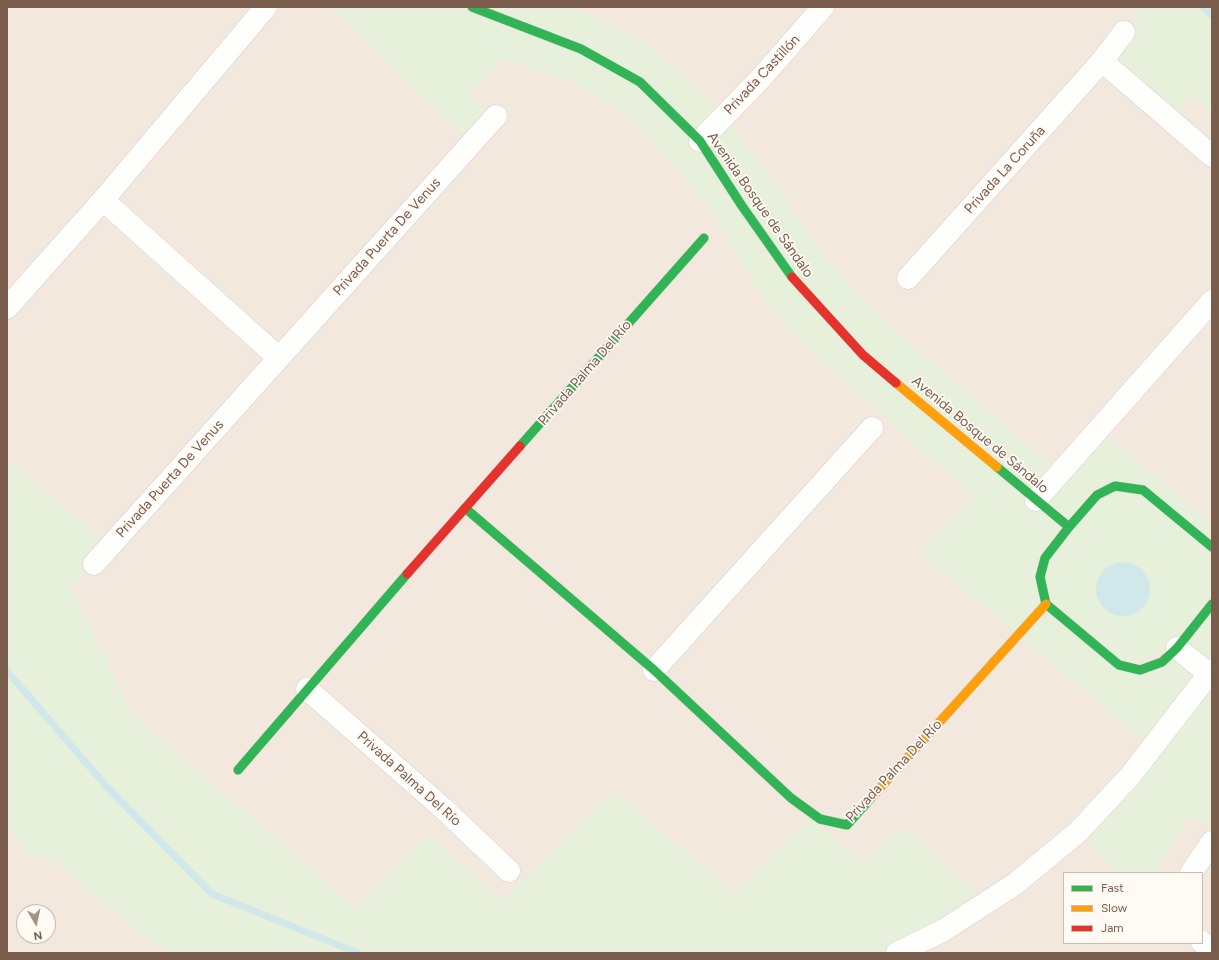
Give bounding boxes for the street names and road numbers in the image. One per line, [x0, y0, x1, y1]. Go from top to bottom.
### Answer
street label: Privada Castillón [721, 31, 803, 119]
street label: Privada La Coruña [961, 123, 1049, 217]
street label: Avenida Bosque de Sándalo [703, 129, 817, 281]
street label: Privada Puerta De Venus [330, 175, 444, 299]
street label: Privada Palma Del Río [535, 317, 635, 429]
street label: Avenida Bosque de Sándalo [908, 373, 1052, 497]
street label: Privada Puerta De Venus [113, 417, 227, 541]
street label: Privada Palma Del Río [842, 716, 946, 826]
street label: Privada Palma Del Río [354, 728, 464, 830]

